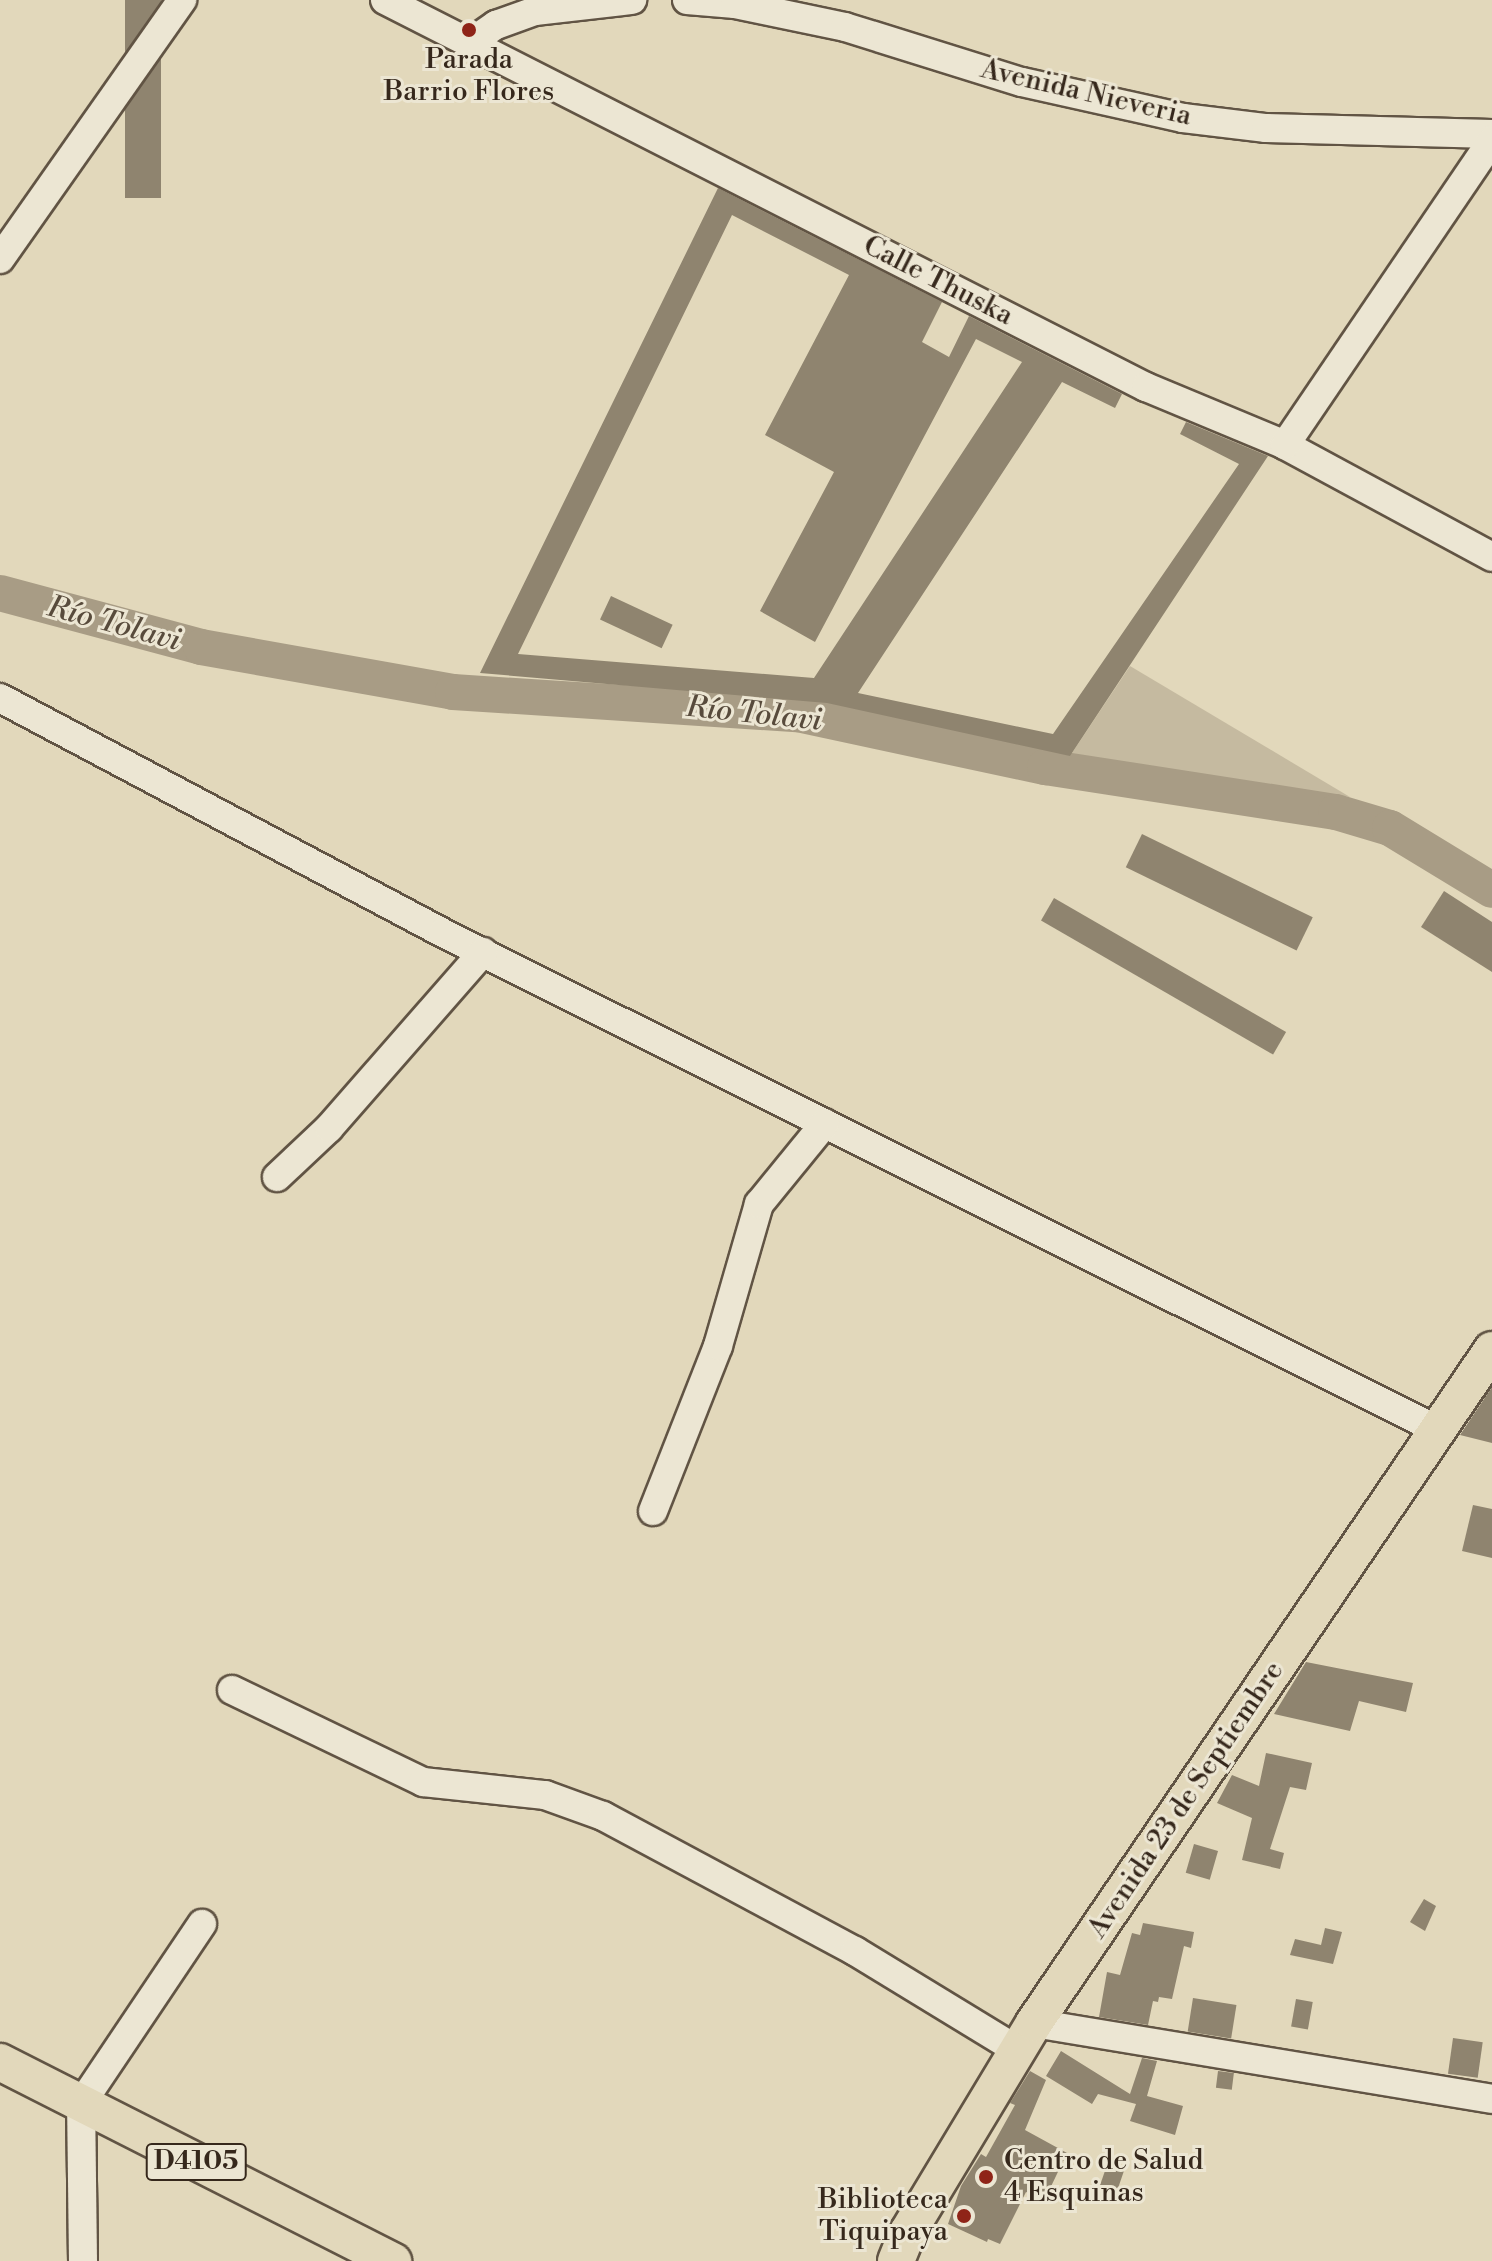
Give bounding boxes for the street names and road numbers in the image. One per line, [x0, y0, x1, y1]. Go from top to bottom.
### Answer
street label: Avenida Nieveria [977, 52, 1195, 134]
street label: Calle Thuska [857, 229, 1019, 333]
street label: Avenida 23 de Septiembre [1081, 1655, 1291, 1945]
road number: D4105 [144, 2140, 248, 2184]

